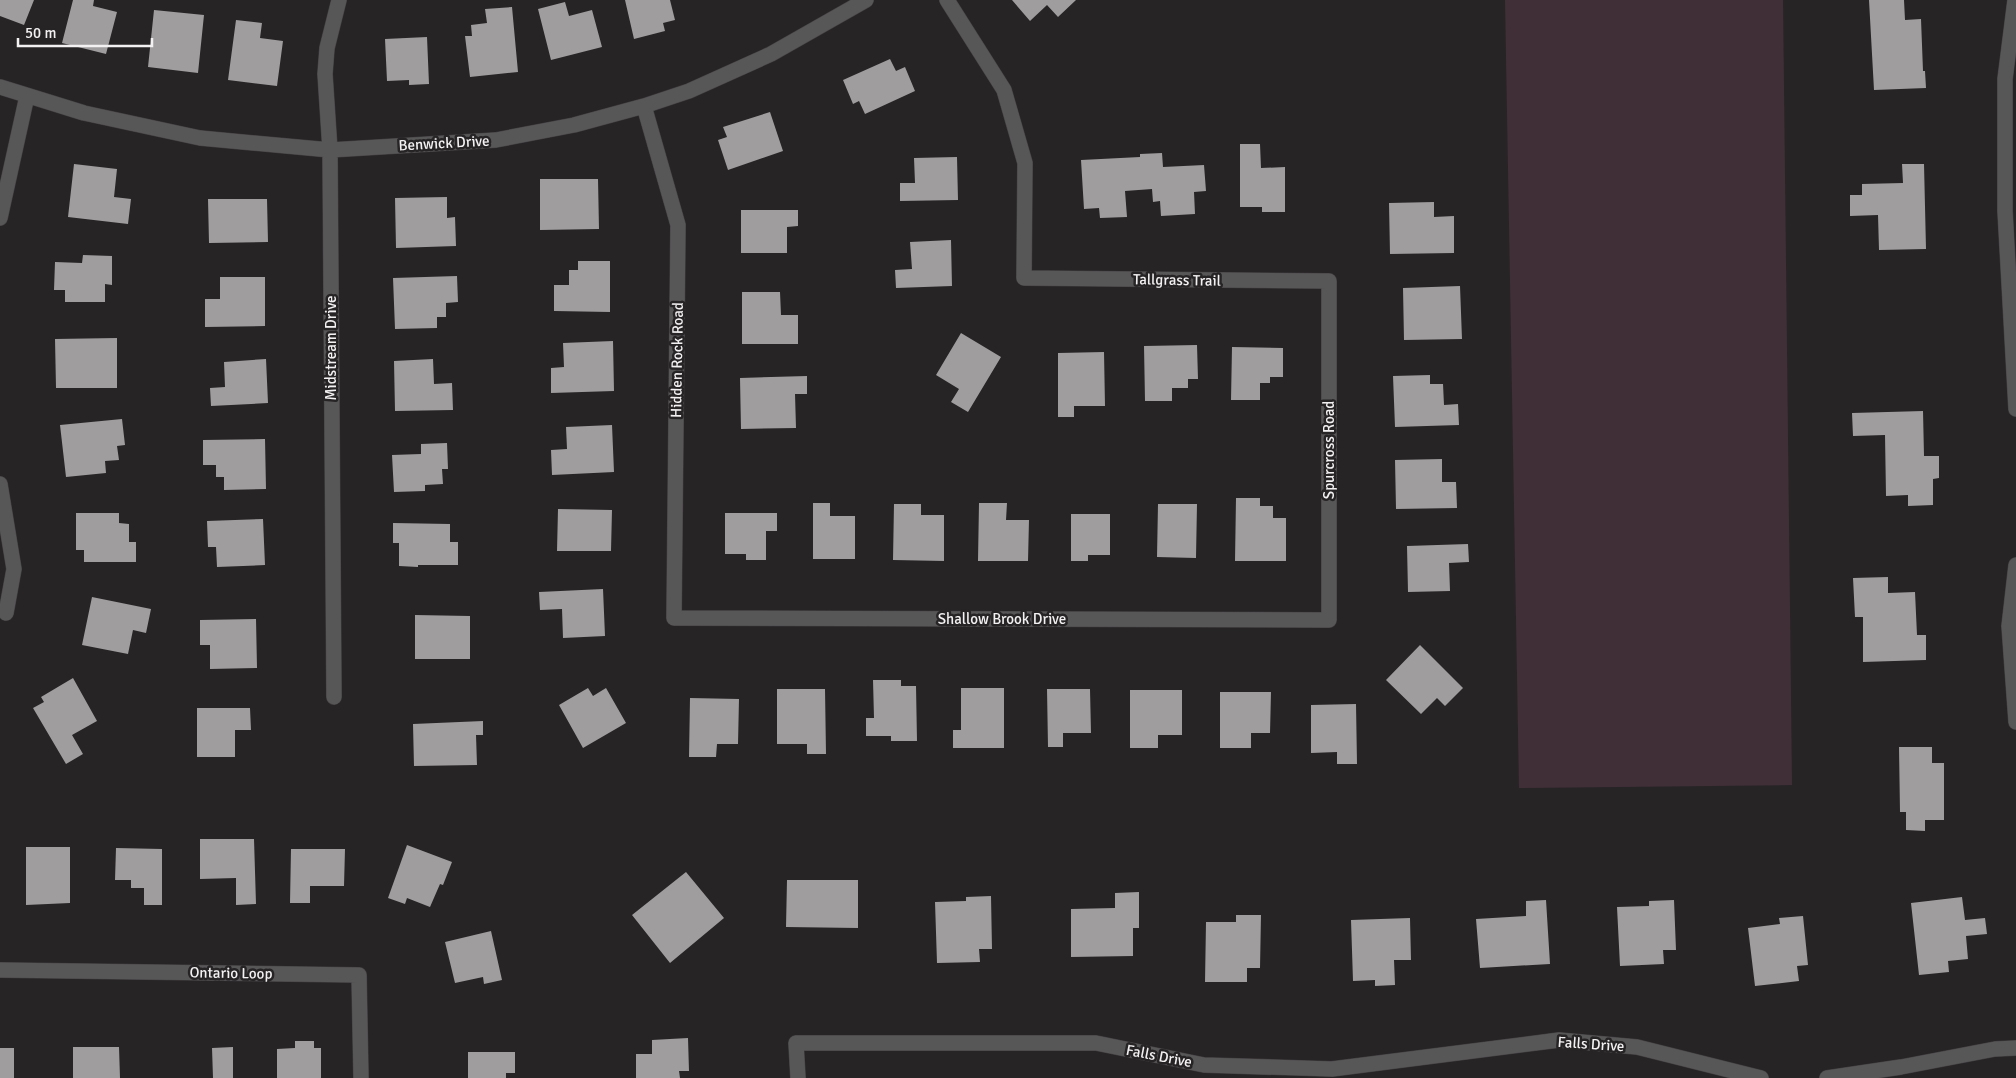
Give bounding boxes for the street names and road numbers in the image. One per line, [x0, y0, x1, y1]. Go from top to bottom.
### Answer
street label: Benwick Drive [398, 132, 490, 154]
street label: Tallgrass Trail [1133, 270, 1221, 290]
street label: Midstream Drive [322, 295, 340, 401]
street label: Hidden Rock Road [667, 302, 687, 418]
street label: Spurcross Road [1320, 401, 1338, 499]
street label: Shallow Brook Drive [938, 610, 1066, 628]
street label: Ontario Loop [189, 963, 273, 983]
street label: Falls Drive [1557, 1033, 1625, 1055]
street label: Falls Drive [1124, 1041, 1194, 1071]

